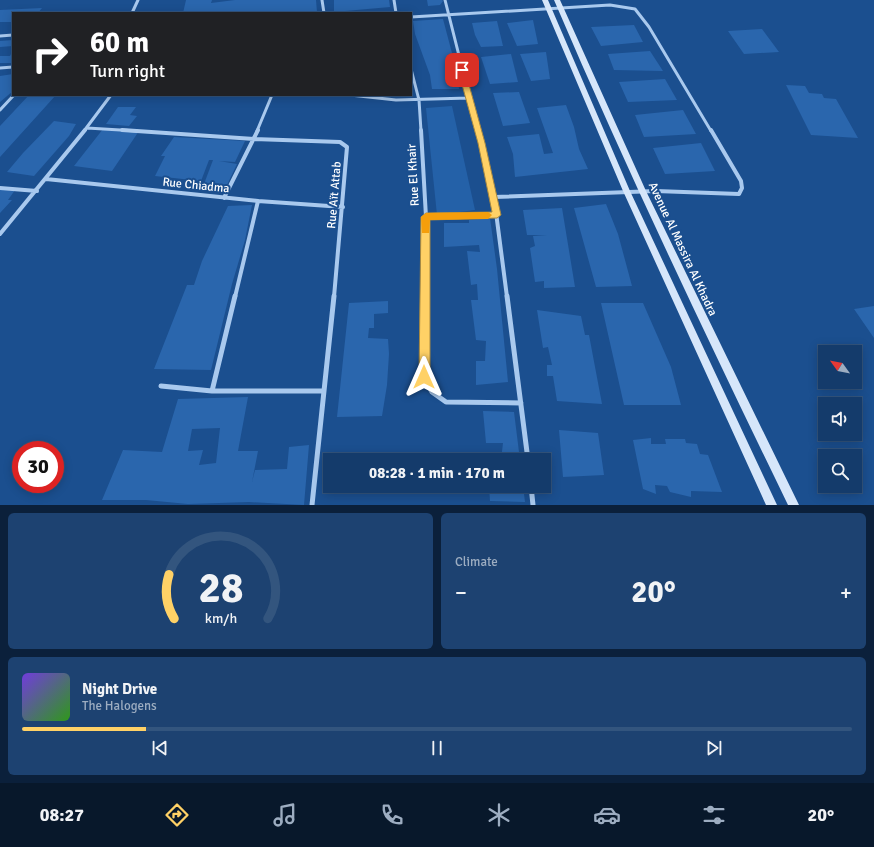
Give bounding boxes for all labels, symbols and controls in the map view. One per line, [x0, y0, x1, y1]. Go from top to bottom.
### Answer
text: 60 m [90, 26, 149, 60]
icon: right [24, 28, 76, 80]
pin [445, 53, 479, 87]
icon: arrive [451, 59, 473, 81]
text: Turn right [90, 60, 165, 82]
street label: Rue El Khair [404, 143, 423, 207]
street label: Rue Aït Attab [324, 161, 345, 229]
street label: Rue Chiadma [162, 175, 230, 196]
street label: Avenue Al Massira Al Khadra [645, 180, 720, 319]
north arrow [818, 345, 862, 389]
map controls [818, 345, 862, 493]
position arrow [403, 356, 445, 398]
button: sound [818, 397, 862, 441]
speed limit sign: 30 [12, 441, 64, 493]
button: search [818, 449, 862, 493]
text: 08:28 · 1 min · 170 m [369, 464, 505, 482]
text: Climate [455, 554, 498, 570]
text: 28 [198, 563, 243, 614]
text: 20° [631, 574, 676, 611]
text: − [455, 579, 467, 606]
text: + [840, 579, 852, 606]
text: km/h [204, 610, 237, 627]
text: Night Drive [82, 680, 157, 698]
text: The Halogens [82, 698, 157, 714]
icon: previous [149, 737, 171, 759]
icon: pause [426, 737, 448, 759]
icon: next [703, 737, 725, 759]
icon: directions [163, 801, 191, 829]
icon: music [271, 801, 299, 829]
icon: phone [378, 801, 406, 829]
icon: climate [485, 801, 513, 829]
icon: car [593, 801, 621, 829]
icon: filters [700, 801, 728, 829]
text: 08:27 [40, 804, 84, 826]
text: 20° [808, 804, 834, 826]

